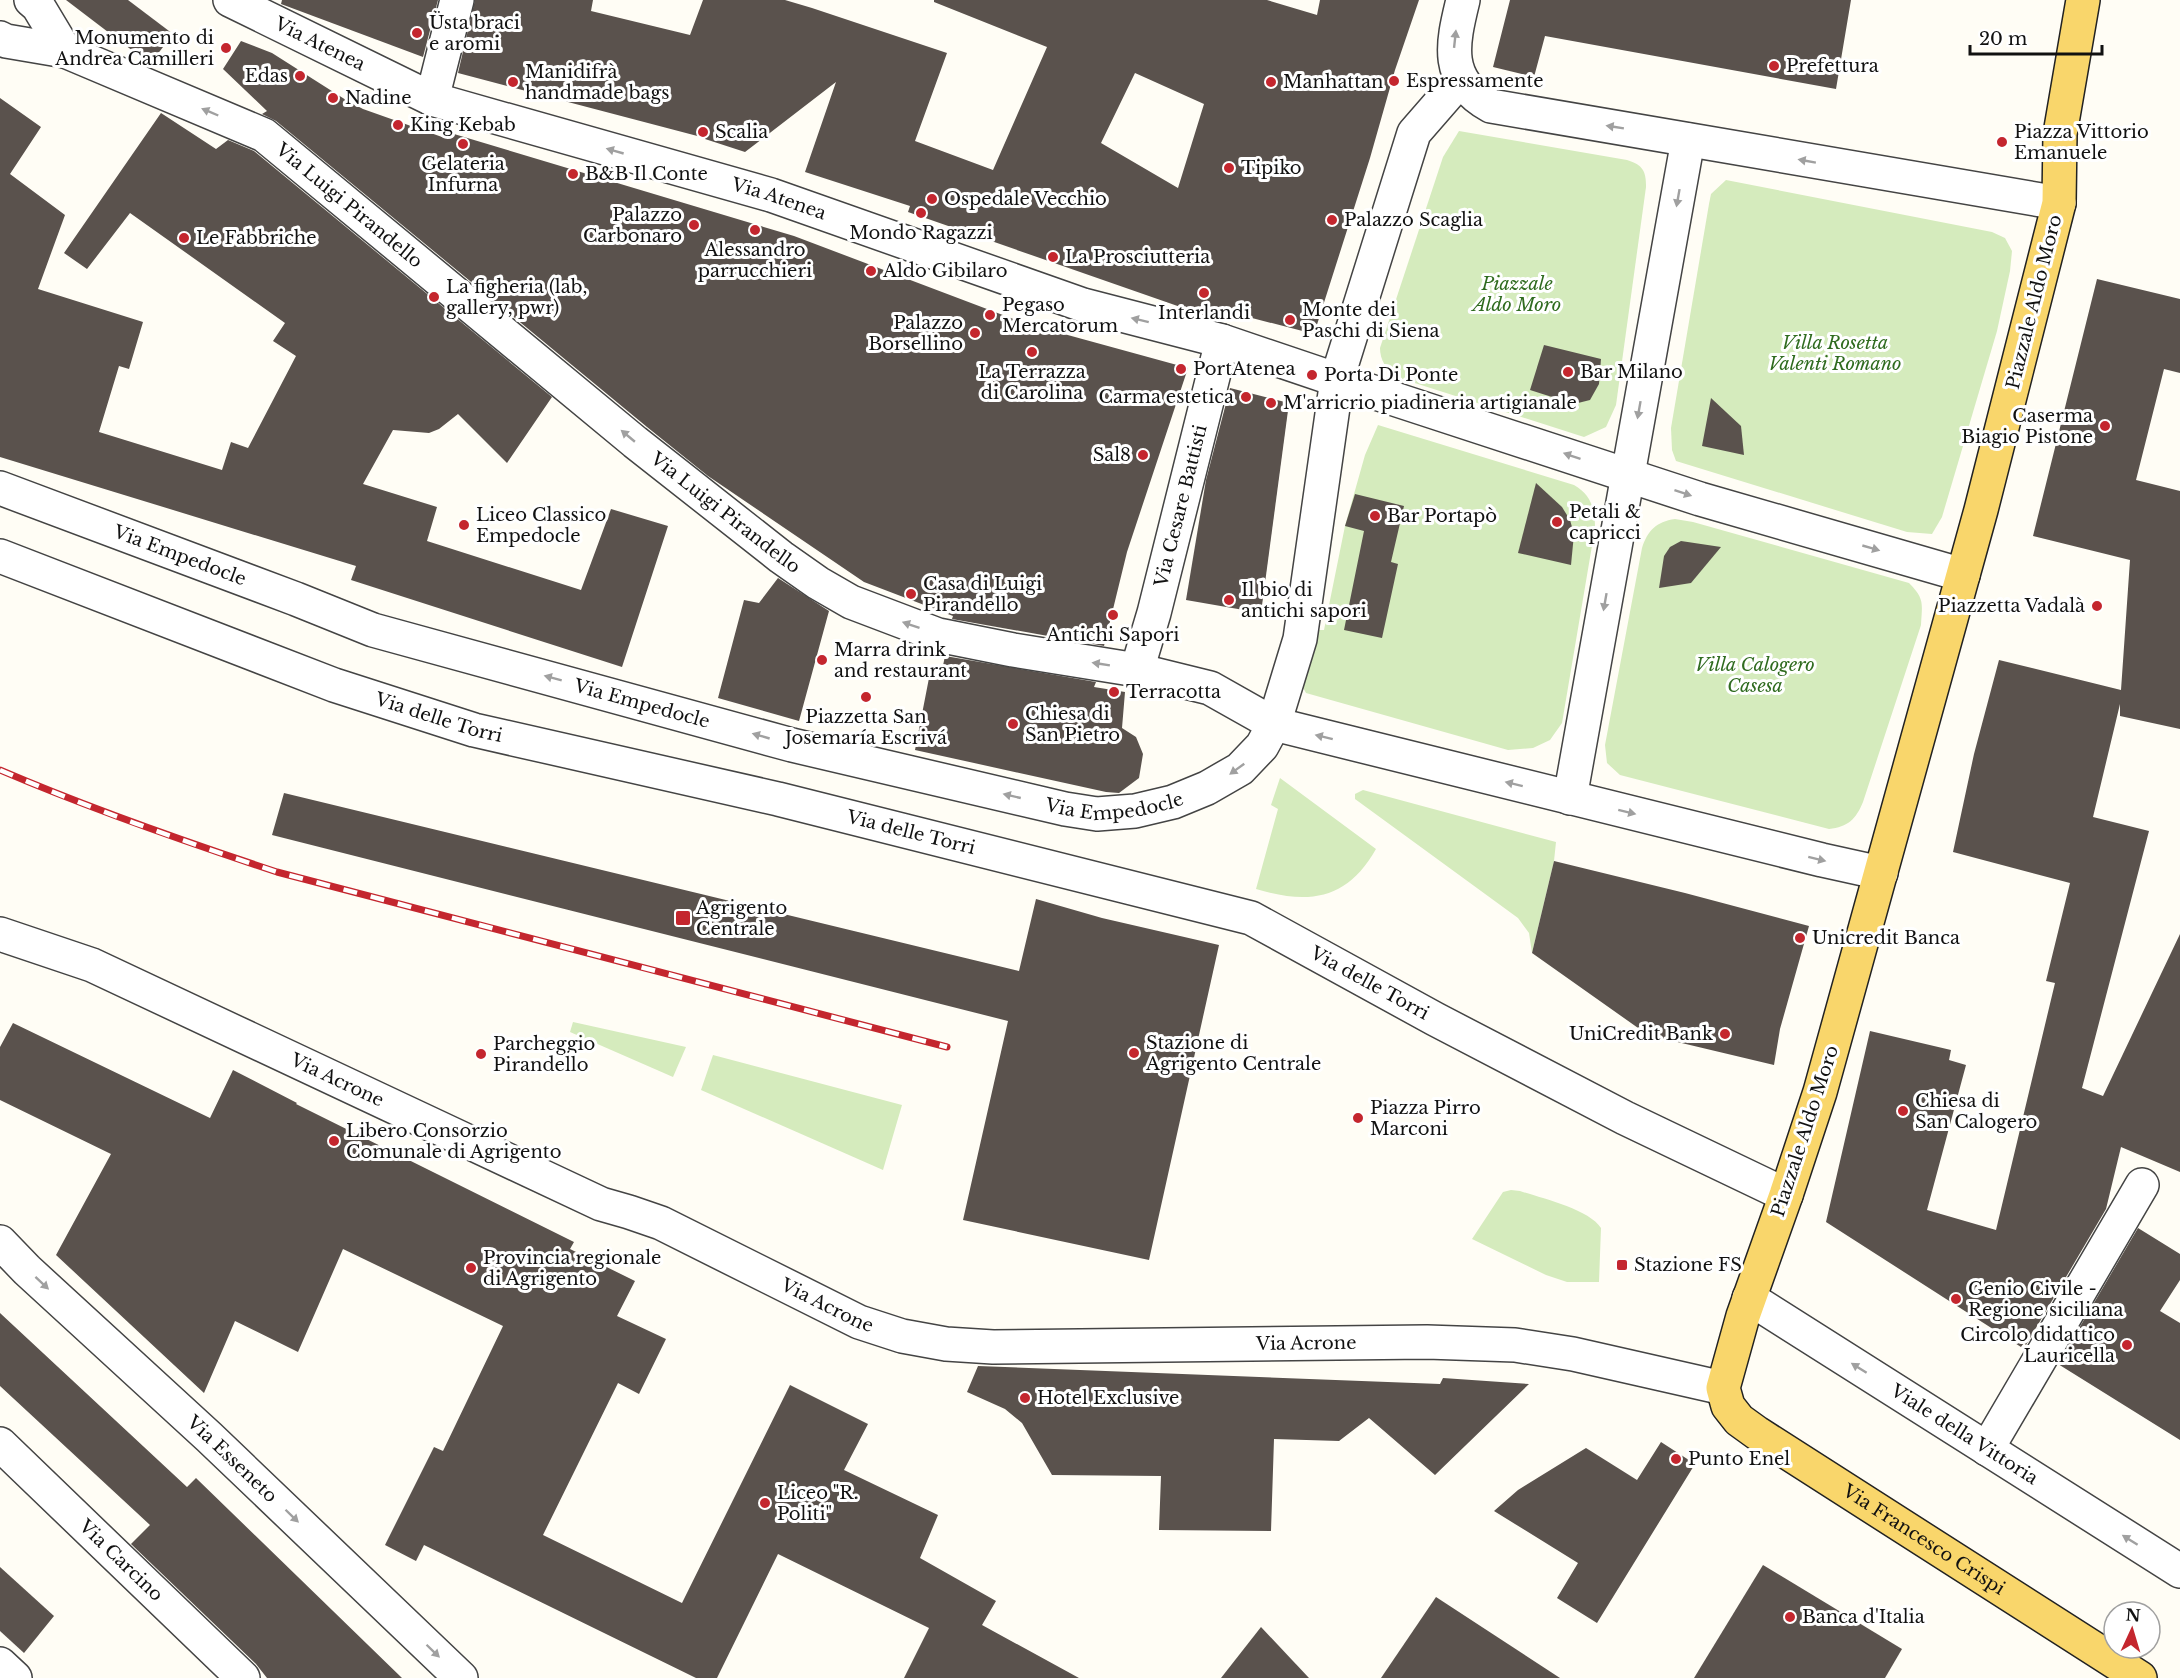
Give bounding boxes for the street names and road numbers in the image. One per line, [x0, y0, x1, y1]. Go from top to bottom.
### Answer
street label: Via Atenea [270, 12, 369, 75]
street label: Via Luigi Pirandello [270, 138, 427, 273]
street label: Via Atenea [728, 173, 829, 225]
street label: Piazzale Aldo Moro [2002, 212, 2066, 392]
street label: Via Cesare Battisti [1150, 422, 1212, 590]
street label: Via Luigi Pirandello [645, 447, 805, 578]
street label: Via Empedocle [110, 520, 249, 590]
street label: Via Empedocle [571, 674, 712, 733]
street label: Via delle Torri [372, 688, 505, 747]
street label: Via Empedocle [1042, 788, 1187, 825]
street label: Via delle Torri [843, 805, 978, 859]
street label: Via delle Torri [1306, 941, 1433, 1025]
street label: Piazzale Aldo Moro [1767, 1042, 1843, 1220]
street label: Via Acrone [286, 1048, 387, 1111]
street label: Via Acrone [776, 1273, 876, 1337]
street label: Via Acrone [1255, 1332, 1357, 1355]
street label: Viale della Vittoria [1886, 1379, 2042, 1489]
street label: Via Esseneto [182, 1411, 282, 1507]
street label: Via Francesco Crispi [1838, 1479, 2009, 1600]
street label: Via Carcino [74, 1515, 167, 1606]

